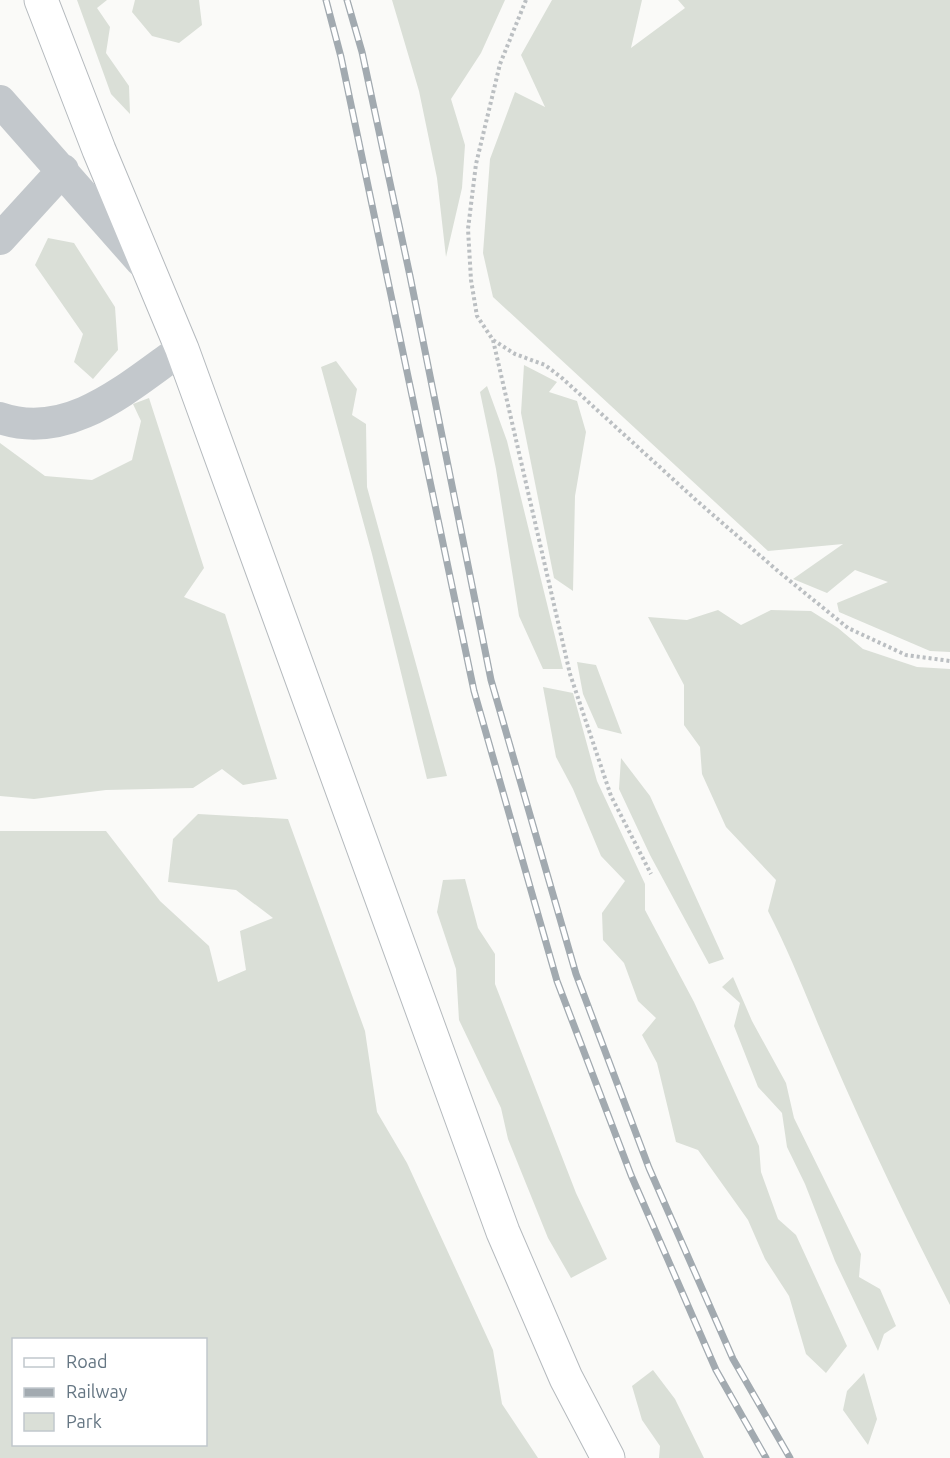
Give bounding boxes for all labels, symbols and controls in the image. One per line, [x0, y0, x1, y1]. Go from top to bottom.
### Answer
legend [12, 1338, 207, 1446]
text: Road [66, 1351, 108, 1371]
text: Railway [66, 1381, 128, 1401]
text: Park [66, 1411, 102, 1431]

